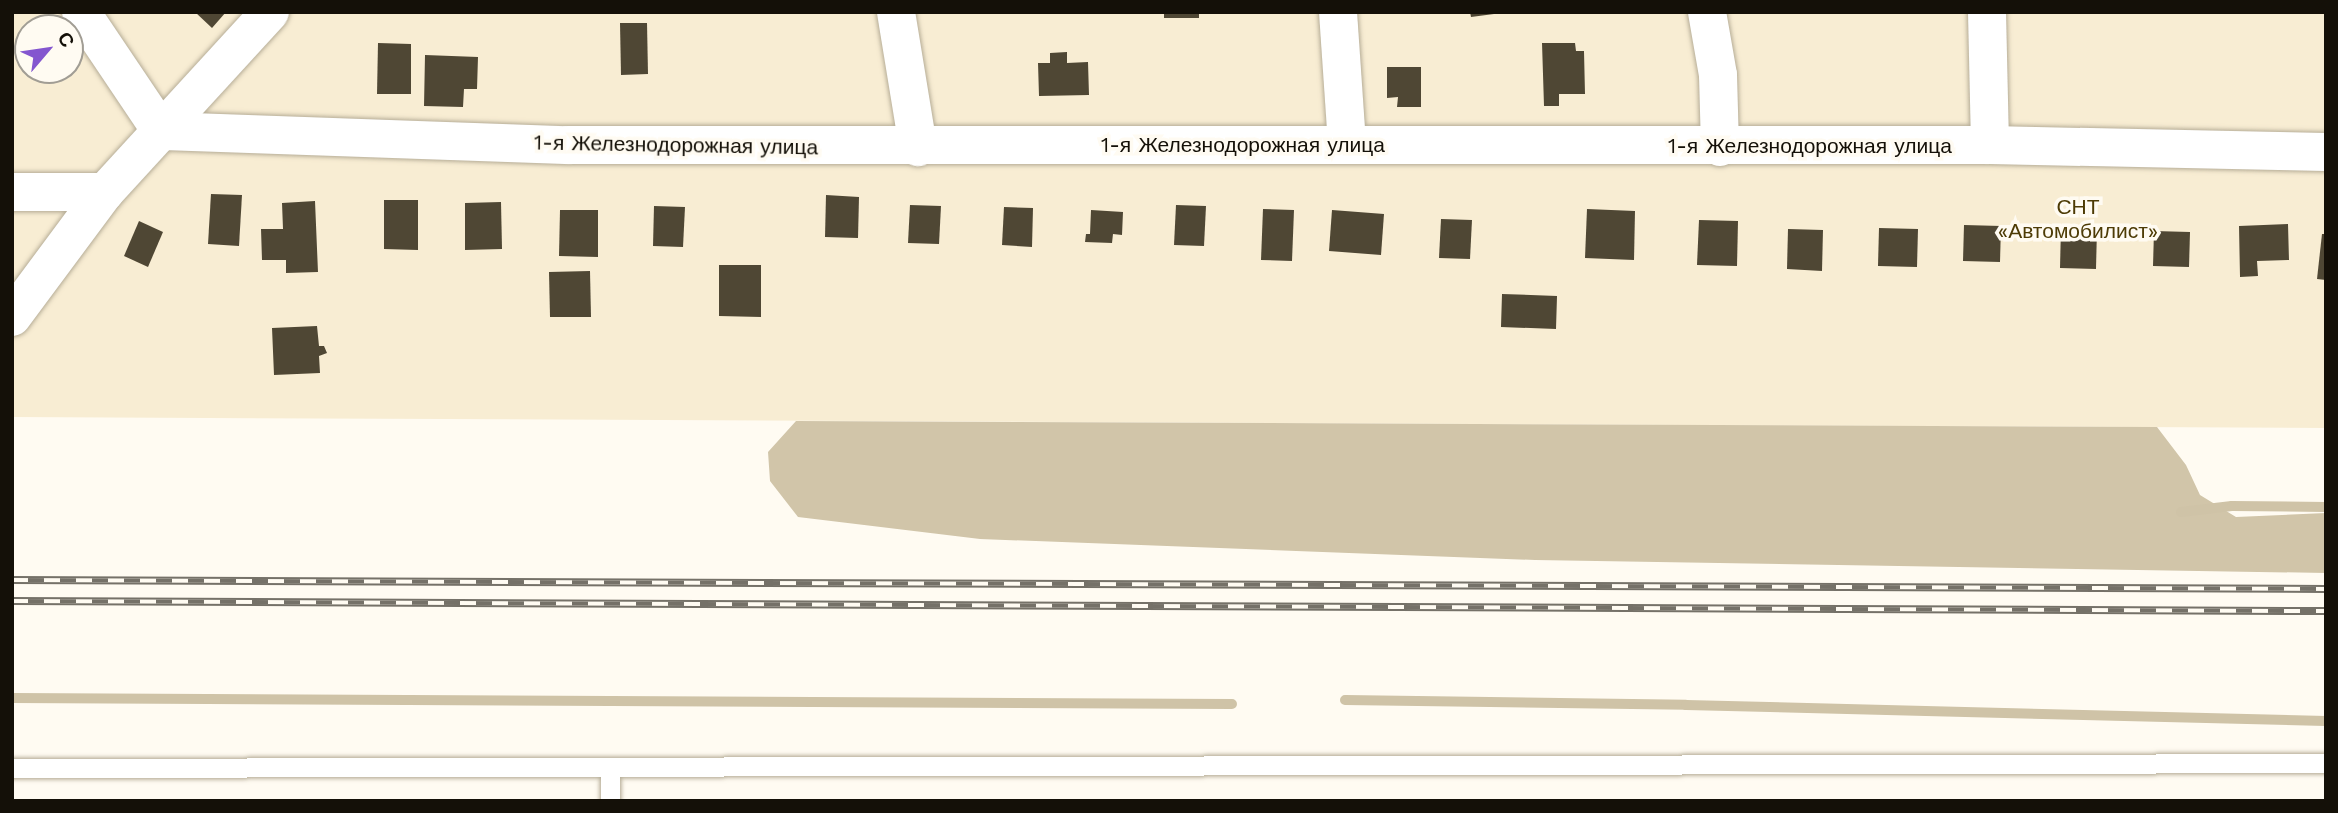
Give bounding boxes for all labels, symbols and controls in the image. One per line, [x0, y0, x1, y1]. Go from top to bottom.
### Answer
north arrow [14, 14, 84, 84]
text: С [53, 28, 79, 51]
street label: 1-я Железнодорожная улица [534, 130, 818, 160]
street label: 1-я Железнодорожная улица [1101, 132, 1385, 158]
street label: 1-я Железнодорожная улица [1668, 133, 1952, 159]
park label: СНТ «Автомобилист» [1998, 194, 2158, 244]

